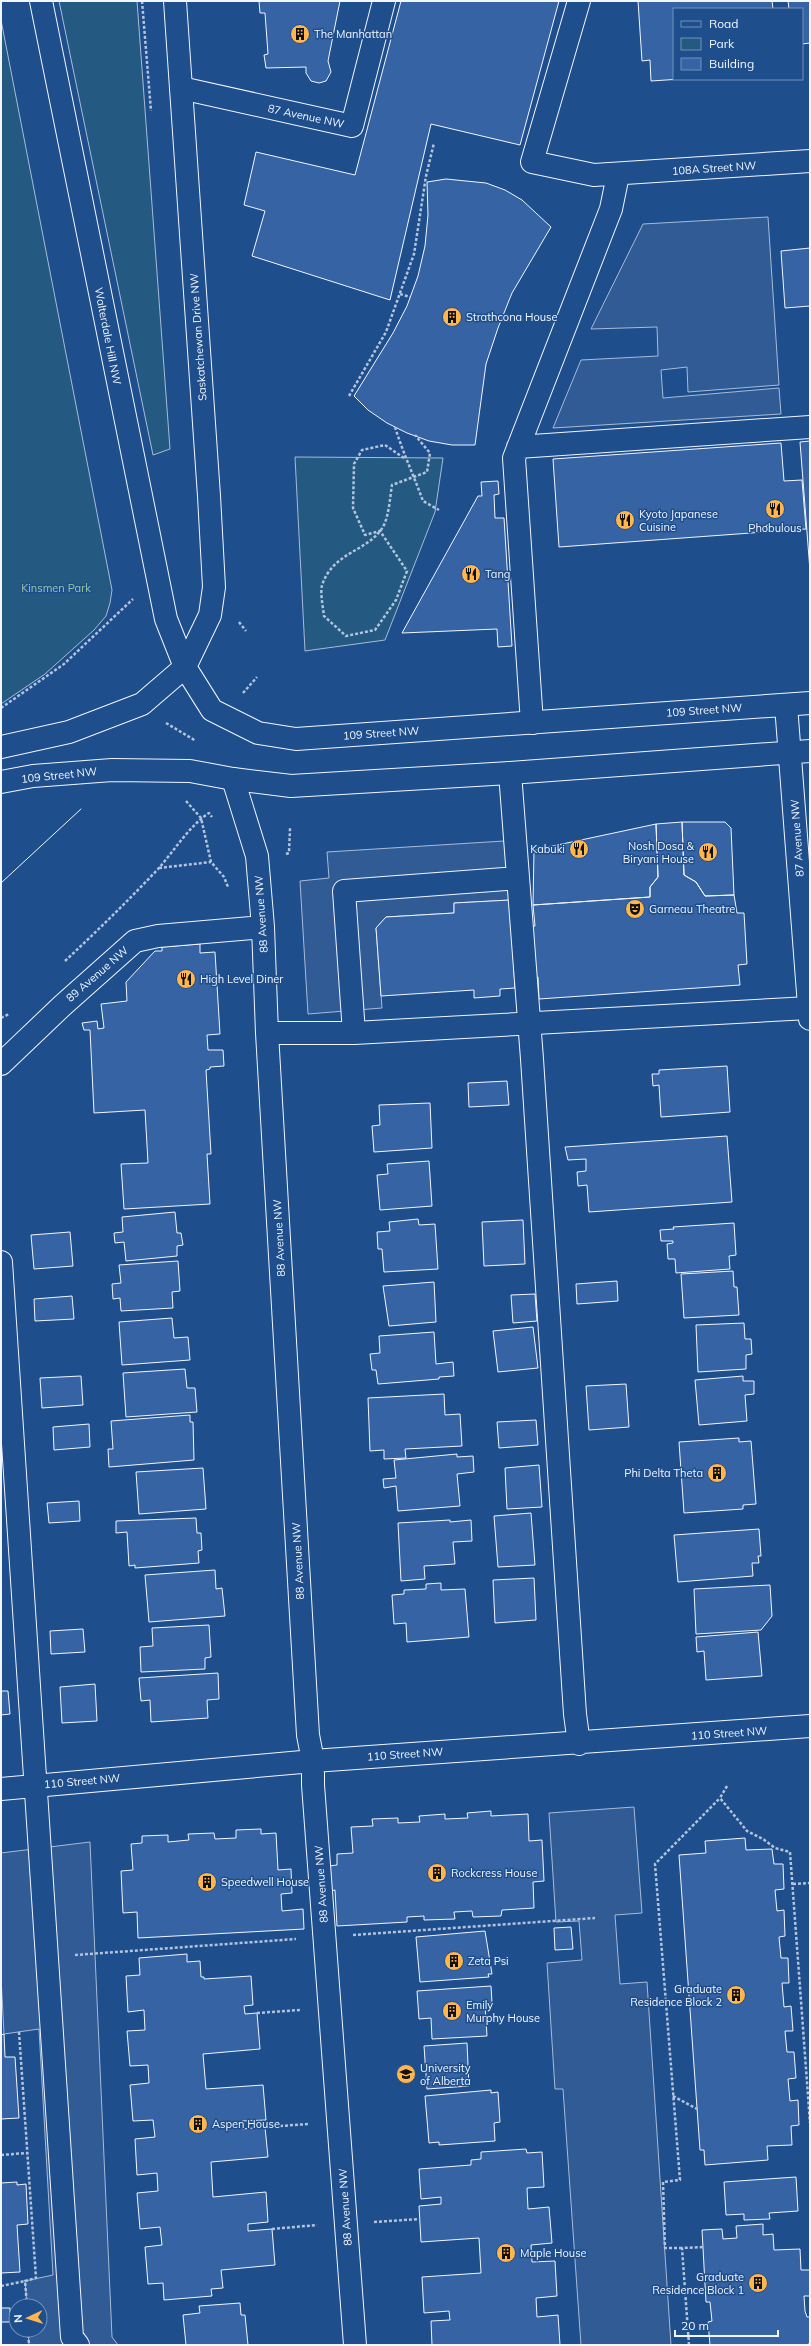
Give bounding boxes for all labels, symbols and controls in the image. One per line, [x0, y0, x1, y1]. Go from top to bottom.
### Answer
legend [673, 8, 803, 80]
text: Road [709, 16, 738, 31]
building icon: The Manhattan [289, 23, 311, 45]
place label: The Manhattan [314, 27, 392, 41]
text: Park [709, 36, 735, 51]
text: Building [709, 56, 754, 71]
street label: 87 Avenue NW [267, 101, 345, 131]
street label: 108A Street NW [671, 158, 757, 178]
street label: Saskatchewan Drive NW [187, 273, 209, 401]
street label: Walterdale Hill NW [92, 286, 124, 386]
building icon: Strathcona House [441, 306, 463, 328]
place label: Strathcona House [466, 310, 558, 324]
restaurant icon: Phơbulous [764, 498, 786, 520]
place label: Kyoto Japanese Cuisine [639, 507, 718, 534]
restaurant icon: Kyoto Japanese Cuisine [614, 509, 636, 531]
place label: Phơbulous [748, 521, 802, 535]
restaurant icon: Tang [460, 563, 482, 585]
place label: Tang [485, 567, 510, 581]
park label: Kinsmen Park [21, 581, 91, 595]
street label: 109 Street NW [665, 700, 743, 720]
street label: 109 Street NW [342, 723, 420, 743]
street label: 109 Street NW [20, 764, 98, 786]
street label: 87 Avenue NW [787, 799, 807, 877]
restaurant icon: Kabuki [568, 838, 590, 860]
place label: Nosh Dosa & Biryani House [623, 839, 695, 866]
restaurant icon: Nosh Dosa & Biryani House [697, 841, 719, 863]
place label: Kabuki [530, 842, 565, 856]
street label: 88 Avenue NW [251, 875, 271, 953]
theatre icon: Garneau Theatre [624, 898, 646, 920]
place label: Garneau Theatre [649, 902, 735, 916]
street label: 89 Avenue NW [63, 943, 131, 1005]
restaurant icon: High Level Diner [175, 968, 197, 990]
place label: High Level Diner [200, 972, 283, 986]
street label: 88 Avenue NW [270, 1199, 288, 1277]
building icon: Phi Delta Theta [706, 1462, 728, 1484]
place label: Phi Delta Theta [624, 1466, 703, 1480]
street label: 88 Avenue NW [289, 1522, 307, 1600]
street label: 110 Street NW [690, 1723, 768, 1743]
street label: 110 Street NW [366, 1744, 444, 1764]
street label: 110 Street NW [43, 1771, 121, 1791]
street label: 88 Avenue NW [311, 1845, 331, 1923]
building icon: Rockcress House [426, 1862, 448, 1884]
place label: Rockcress House [451, 1866, 537, 1880]
building icon: Speedwell House [196, 1871, 218, 1893]
place label: Speedwell House [221, 1875, 309, 1889]
building icon: Zeta Psi [443, 1950, 465, 1972]
place label: Zeta Psi [468, 1954, 509, 1968]
place label: Graduate Residence Block 2 [630, 1982, 722, 2009]
building icon: Graduate Residence Block 2 [725, 1984, 747, 2006]
place label: Emily Murphy House [466, 1998, 540, 2025]
building icon: Emily Murphy House [441, 2000, 463, 2022]
place label: University of Alberta [420, 2061, 471, 2088]
school or university icon: University of Alberta [395, 2063, 417, 2085]
building icon: Aspen House [187, 2113, 209, 2135]
place label: Aspen House [212, 2117, 280, 2131]
street label: 88 Avenue NW [335, 2168, 355, 2246]
building icon: Maple House [495, 2242, 517, 2264]
place label: Maple House [520, 2246, 587, 2260]
place label: Graduate Residence Block 1 [652, 2270, 744, 2297]
building icon: Graduate Residence Block 1 [747, 2272, 769, 2294]
north arrow [8, 2298, 48, 2338]
scale bar [675, 2312, 778, 2338]
text: N [11, 2314, 25, 2323]
text: 20 m [681, 2318, 709, 2333]

